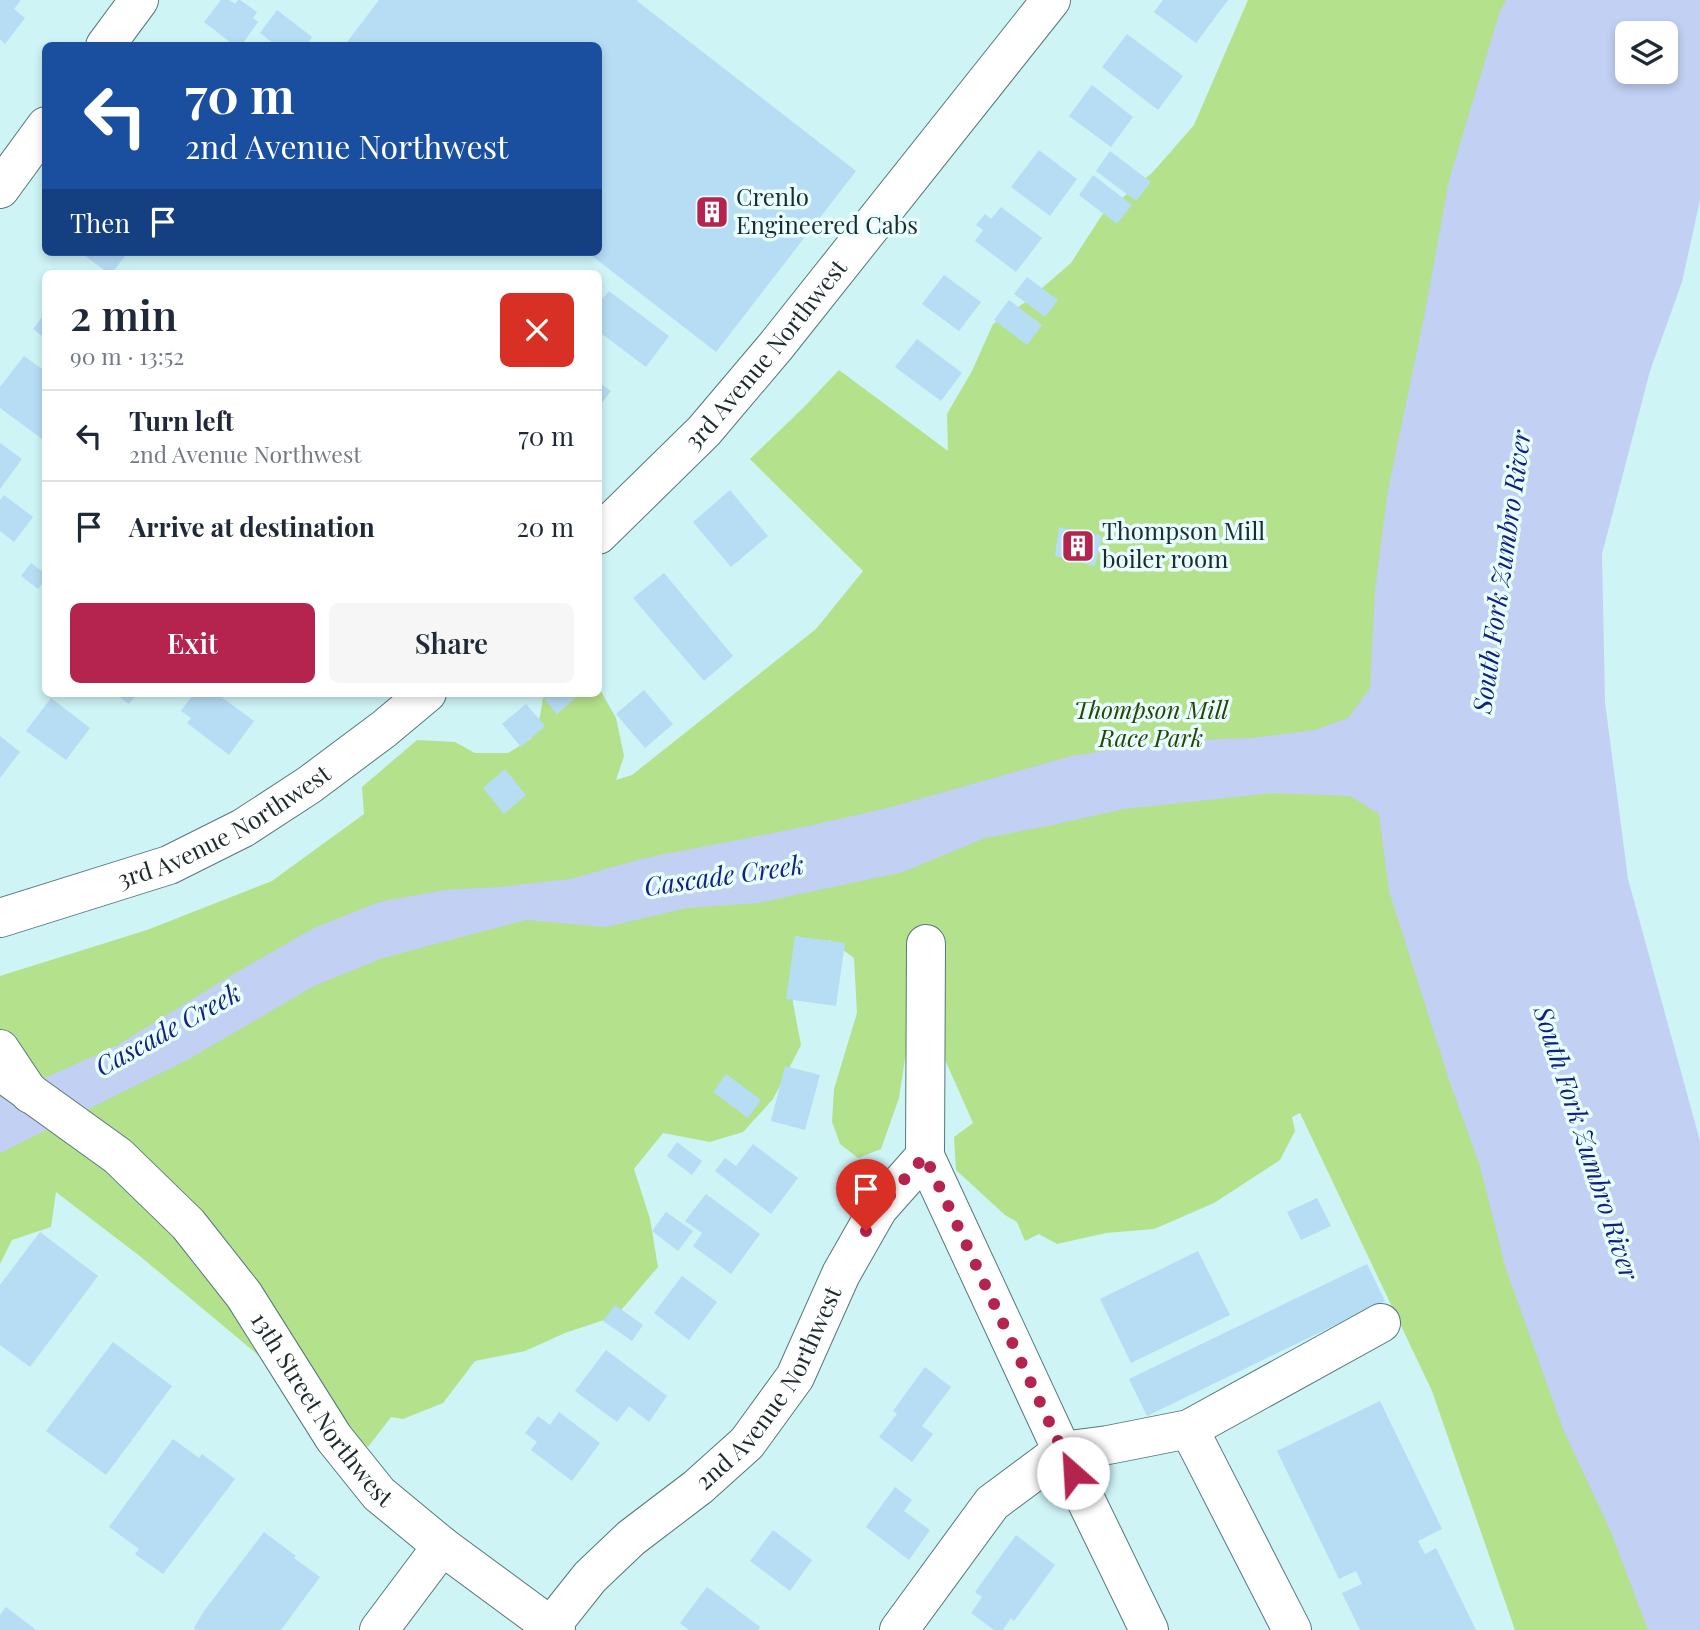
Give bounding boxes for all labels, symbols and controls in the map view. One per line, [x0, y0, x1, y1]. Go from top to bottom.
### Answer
map controls [1615, 21, 1678, 84]
button: layers [1615, 21, 1678, 84]
text: 70 m [185, 61, 295, 126]
icon: left [70, 70, 161, 161]
text: 2nd Avenue Northwest [185, 124, 508, 167]
place label: Crenlo Engineered Cabs [736, 180, 918, 240]
building icon: Crenlo Engineered Cabs [693, 193, 731, 231]
icon: arrive [144, 203, 182, 241]
text: Then [70, 205, 130, 240]
street label: 3rd Avenue Northwest [677, 251, 853, 455]
text: 2 min [70, 286, 177, 342]
button: close [500, 293, 574, 367]
text: 90 m · 13:52 [70, 340, 184, 371]
text: Turn left [129, 403, 234, 438]
icon: left [70, 417, 108, 455]
text: 70 m [518, 418, 574, 453]
water label: South Fork Zumbro River [1463, 427, 1538, 716]
text: 2nd Avenue Northwest [129, 438, 361, 469]
icon: arrive [70, 508, 108, 546]
text: Arrive at destination [129, 509, 375, 544]
text: 20 m [516, 509, 574, 544]
place label: Thompson Mill boiler room [1102, 514, 1265, 574]
building icon: Thompson Mill boiler room [1059, 527, 1097, 565]
button: Exit [70, 603, 315, 683]
button: Share [329, 603, 574, 683]
park label: Thompson Mill Race Park [1074, 693, 1230, 753]
street label: 3rd Avenue Northwest [113, 756, 336, 894]
water label: Cascade Creek [642, 846, 806, 903]
water label: Cascade Creek [88, 974, 246, 1083]
water label: South Fork Zumbro River [1526, 1001, 1648, 1284]
pin [836, 1159, 896, 1231]
icon: arrive [847, 1170, 885, 1208]
street label: 2nd Avenue Northwest [688, 1280, 848, 1496]
street label: 13th Street Northwest [245, 1305, 401, 1513]
position arrow [1036, 1436, 1110, 1510]

